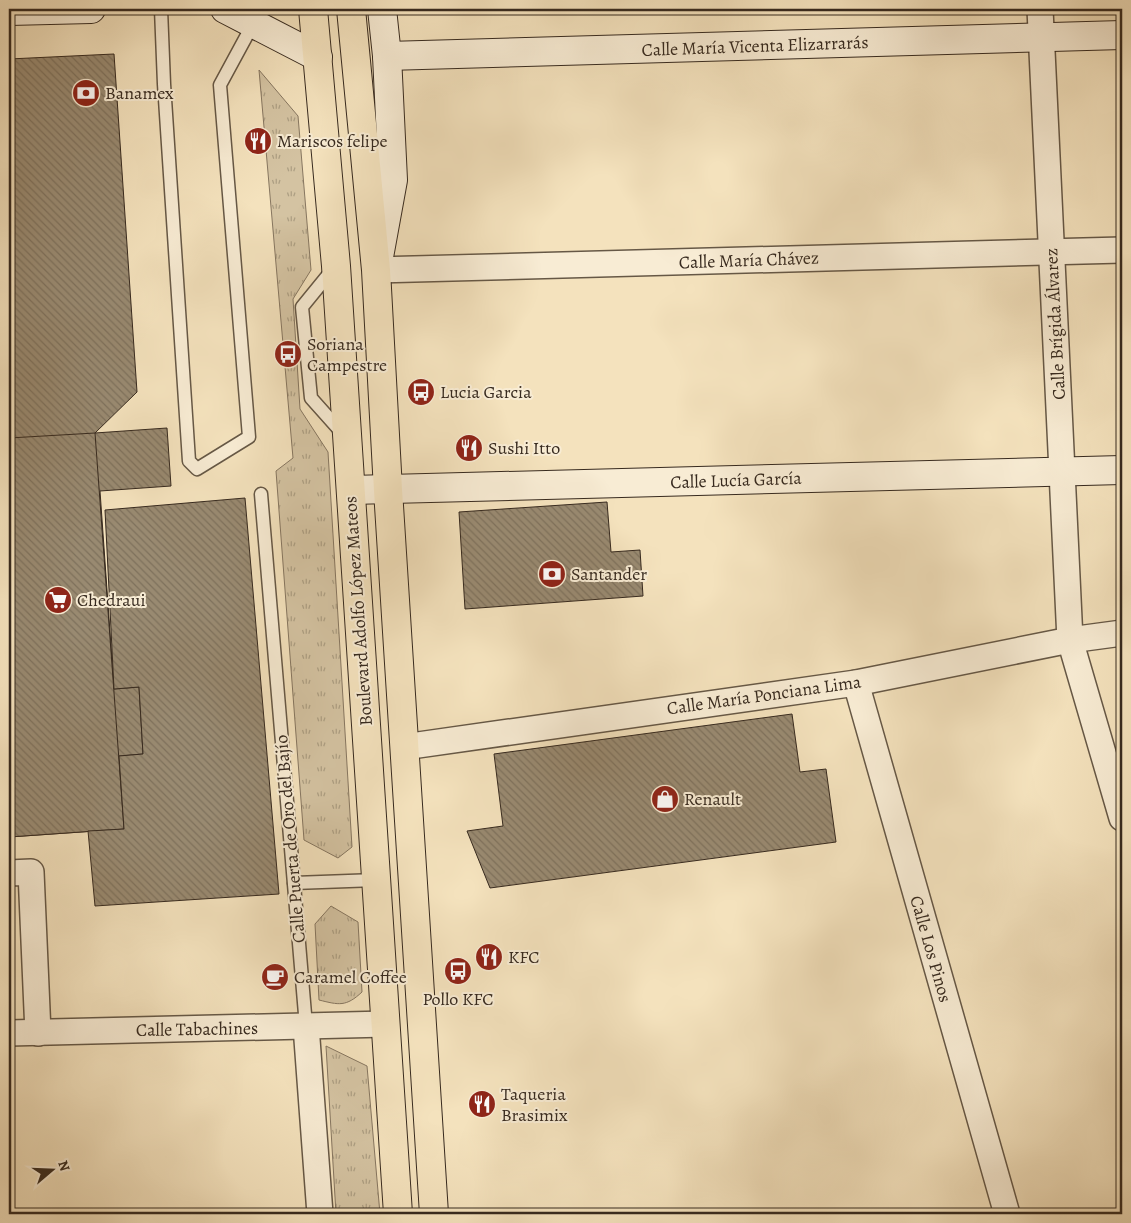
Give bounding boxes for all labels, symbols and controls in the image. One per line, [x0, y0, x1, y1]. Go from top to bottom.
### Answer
street label: Calle María Vicenta Elizarrarás [641, 30, 869, 62]
bank icon: Banamex [71, 78, 101, 108]
place label: Banamex [105, 81, 174, 105]
restaurant icon: Mariscos felipe [243, 126, 273, 156]
place label: Mariscos felipe [277, 129, 388, 153]
street label: Calle María Chávez [678, 246, 820, 274]
street label: Calle Brígida Álvarez [1039, 247, 1071, 401]
place label: Soriana Campestre [307, 332, 387, 377]
bus stop icon: Soriana Campestre [273, 339, 303, 369]
bus stop icon: Lucia Garcia [406, 377, 436, 407]
place label: Lucia Garcia [440, 380, 532, 404]
restaurant icon: Sushi Itto [454, 433, 484, 463]
place label: Sushi Itto [488, 436, 560, 460]
street label: Calle Lucía García [670, 466, 803, 494]
street label: Boulevard Adolfo López Mateos [338, 495, 378, 727]
bank icon: Santander [537, 559, 567, 589]
place label: Santander [571, 562, 647, 586]
supermarket icon: Chedraui [43, 585, 73, 615]
place label: Chedraui [77, 588, 146, 612]
street label: Calle María Ponciana Lima [665, 669, 863, 721]
street label: Calle Puerta de Oro del Bajío [269, 734, 311, 944]
shop icon: Renault [650, 784, 680, 814]
place label: Renault [684, 787, 741, 811]
street label: Calle Los Pinos [904, 893, 958, 1005]
restaurant icon: KFC [474, 942, 504, 972]
place label: KFC [508, 945, 540, 969]
bus stop icon: Pollo KFC [443, 956, 473, 986]
cafe icon: Caramel Coffee [260, 962, 290, 992]
place label: Caramel Coffee [294, 965, 407, 989]
place label: Pollo KFC [423, 987, 494, 1011]
street label: Calle Tabachines [136, 1016, 258, 1042]
place label: Taqueria Brasimix [501, 1082, 568, 1127]
restaurant icon: Taqueria Brasimix [467, 1089, 497, 1119]
north arrow [28, 1146, 78, 1196]
text: N [53, 1158, 74, 1174]

